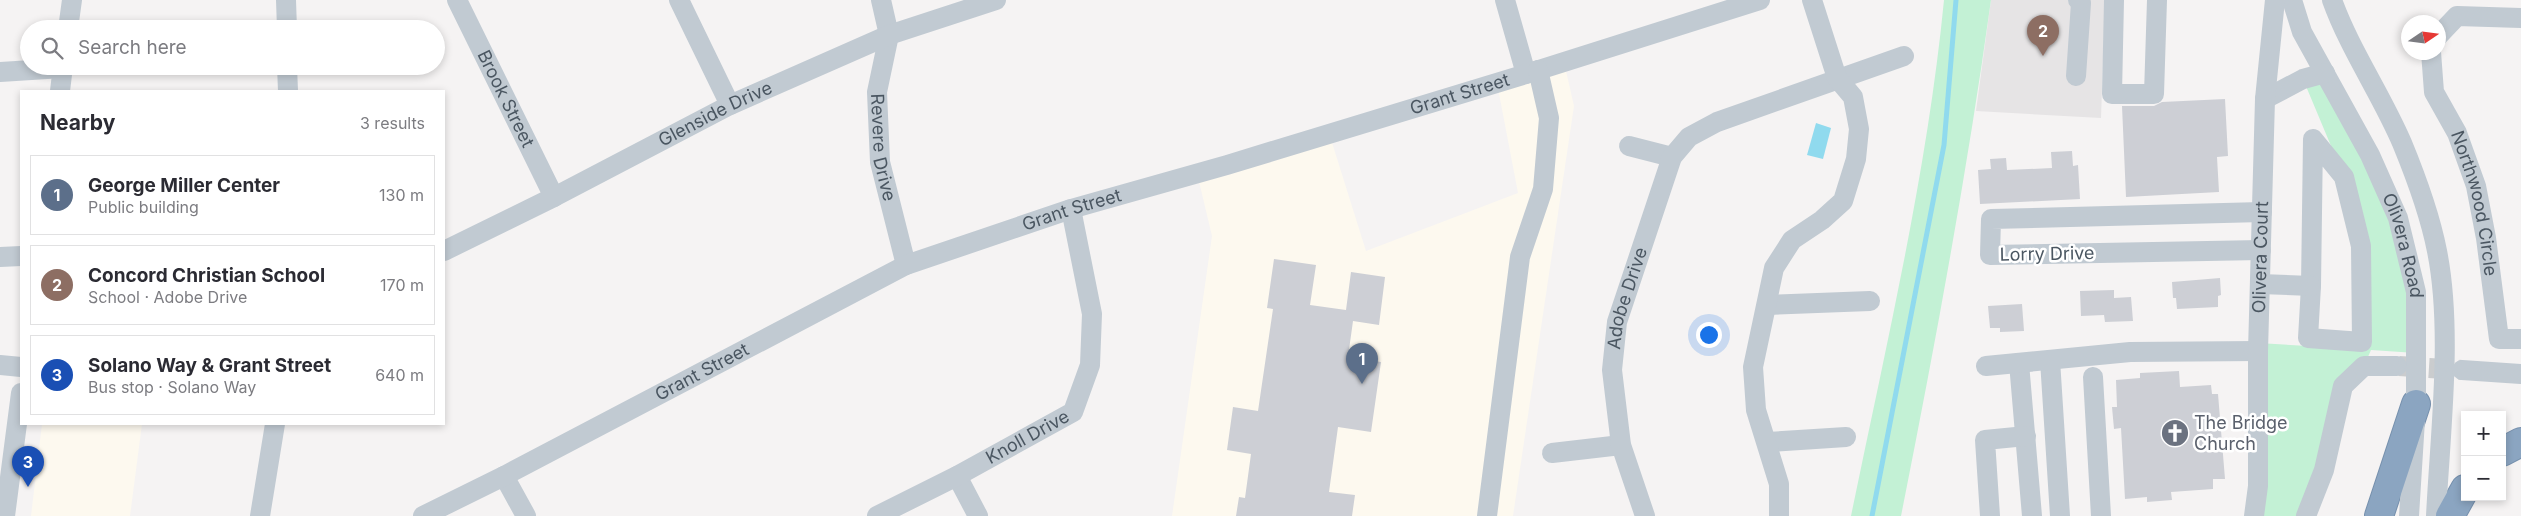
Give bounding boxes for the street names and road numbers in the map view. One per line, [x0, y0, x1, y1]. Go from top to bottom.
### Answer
street label: Brook Street [473, 46, 539, 151]
street label: Grant Street [1407, 69, 1512, 119]
street label: Glenside Drive [655, 77, 775, 151]
street label: Revere Drive [867, 93, 900, 203]
street label: Northwood Circle [2447, 128, 2502, 277]
street label: Grant Street [1019, 184, 1124, 235]
street label: Olivera Road [2378, 190, 2427, 298]
street label: Olivera Court [2248, 201, 2272, 314]
street label: Lorry Drive [1999, 242, 2095, 265]
street label: Adobe Drive [1603, 245, 1651, 350]
street label: Grant Street [651, 338, 752, 405]
street label: Knoll Drive [982, 405, 1073, 468]

